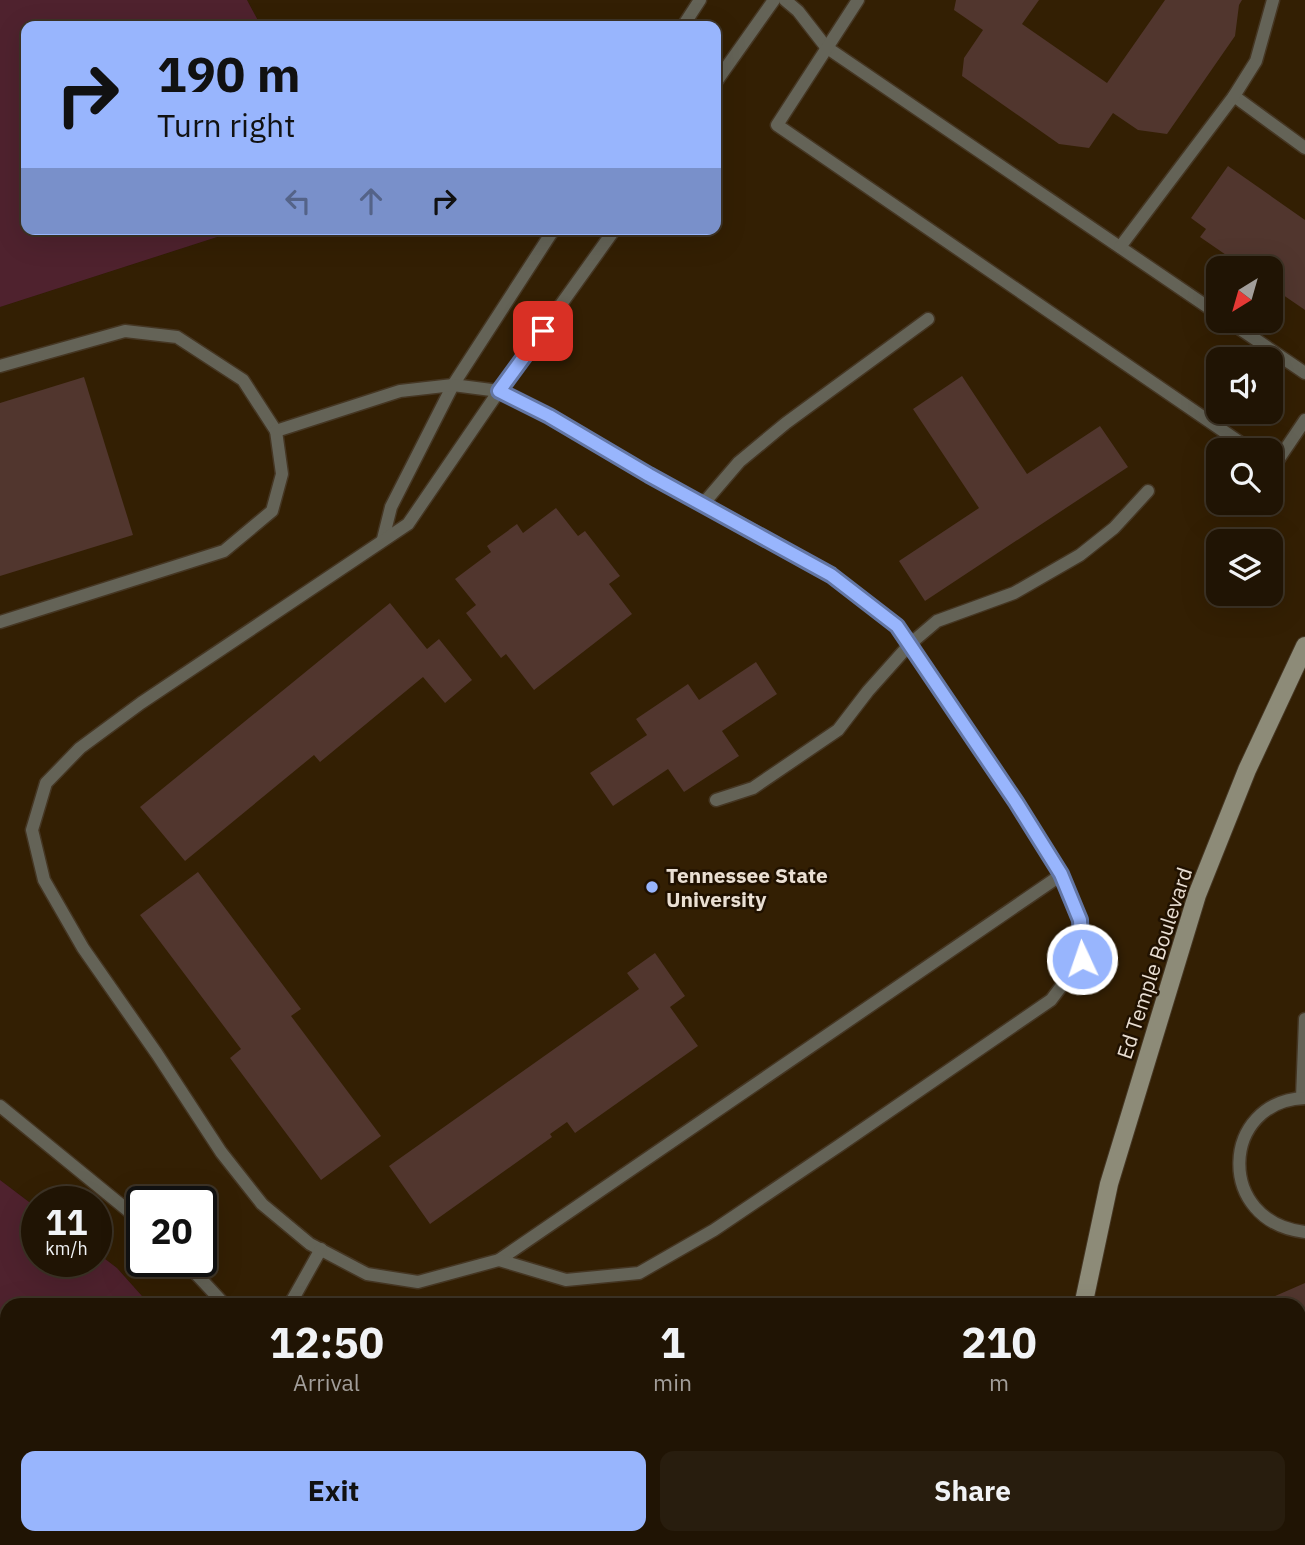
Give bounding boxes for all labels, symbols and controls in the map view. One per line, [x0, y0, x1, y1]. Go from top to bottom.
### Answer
text: 190 m [157, 42, 301, 105]
icon: right [42, 49, 133, 140]
text: Turn right [157, 104, 295, 146]
icon: left [279, 182, 317, 220]
icon: ahead [352, 182, 390, 220]
icon: right [425, 182, 463, 220]
north arrow [1206, 256, 1283, 332]
map controls [1206, 256, 1283, 606]
pin [513, 301, 573, 361]
icon: arrive [524, 312, 562, 350]
button: sound [1206, 347, 1283, 424]
button: search [1206, 438, 1283, 515]
button: layers [1206, 529, 1283, 606]
place label: Tennessee State University [666, 861, 828, 913]
street label: Ed Temple Boulevard [1110, 864, 1198, 1062]
marker: Tennessee State University [644, 879, 660, 895]
position arrow [1045, 922, 1119, 996]
speed limit sign: 20 [126, 1186, 217, 1277]
text: 11 [45, 1199, 88, 1245]
text: km/h [45, 1237, 88, 1260]
text: 12:50 [269, 1315, 384, 1370]
text: 1 [660, 1315, 685, 1370]
text: 210 [961, 1315, 1037, 1370]
text: Arrival [293, 1367, 360, 1397]
text: min [653, 1367, 692, 1397]
text: m [989, 1367, 1009, 1397]
button: Exit [21, 1451, 646, 1531]
button: Share [660, 1451, 1285, 1531]

